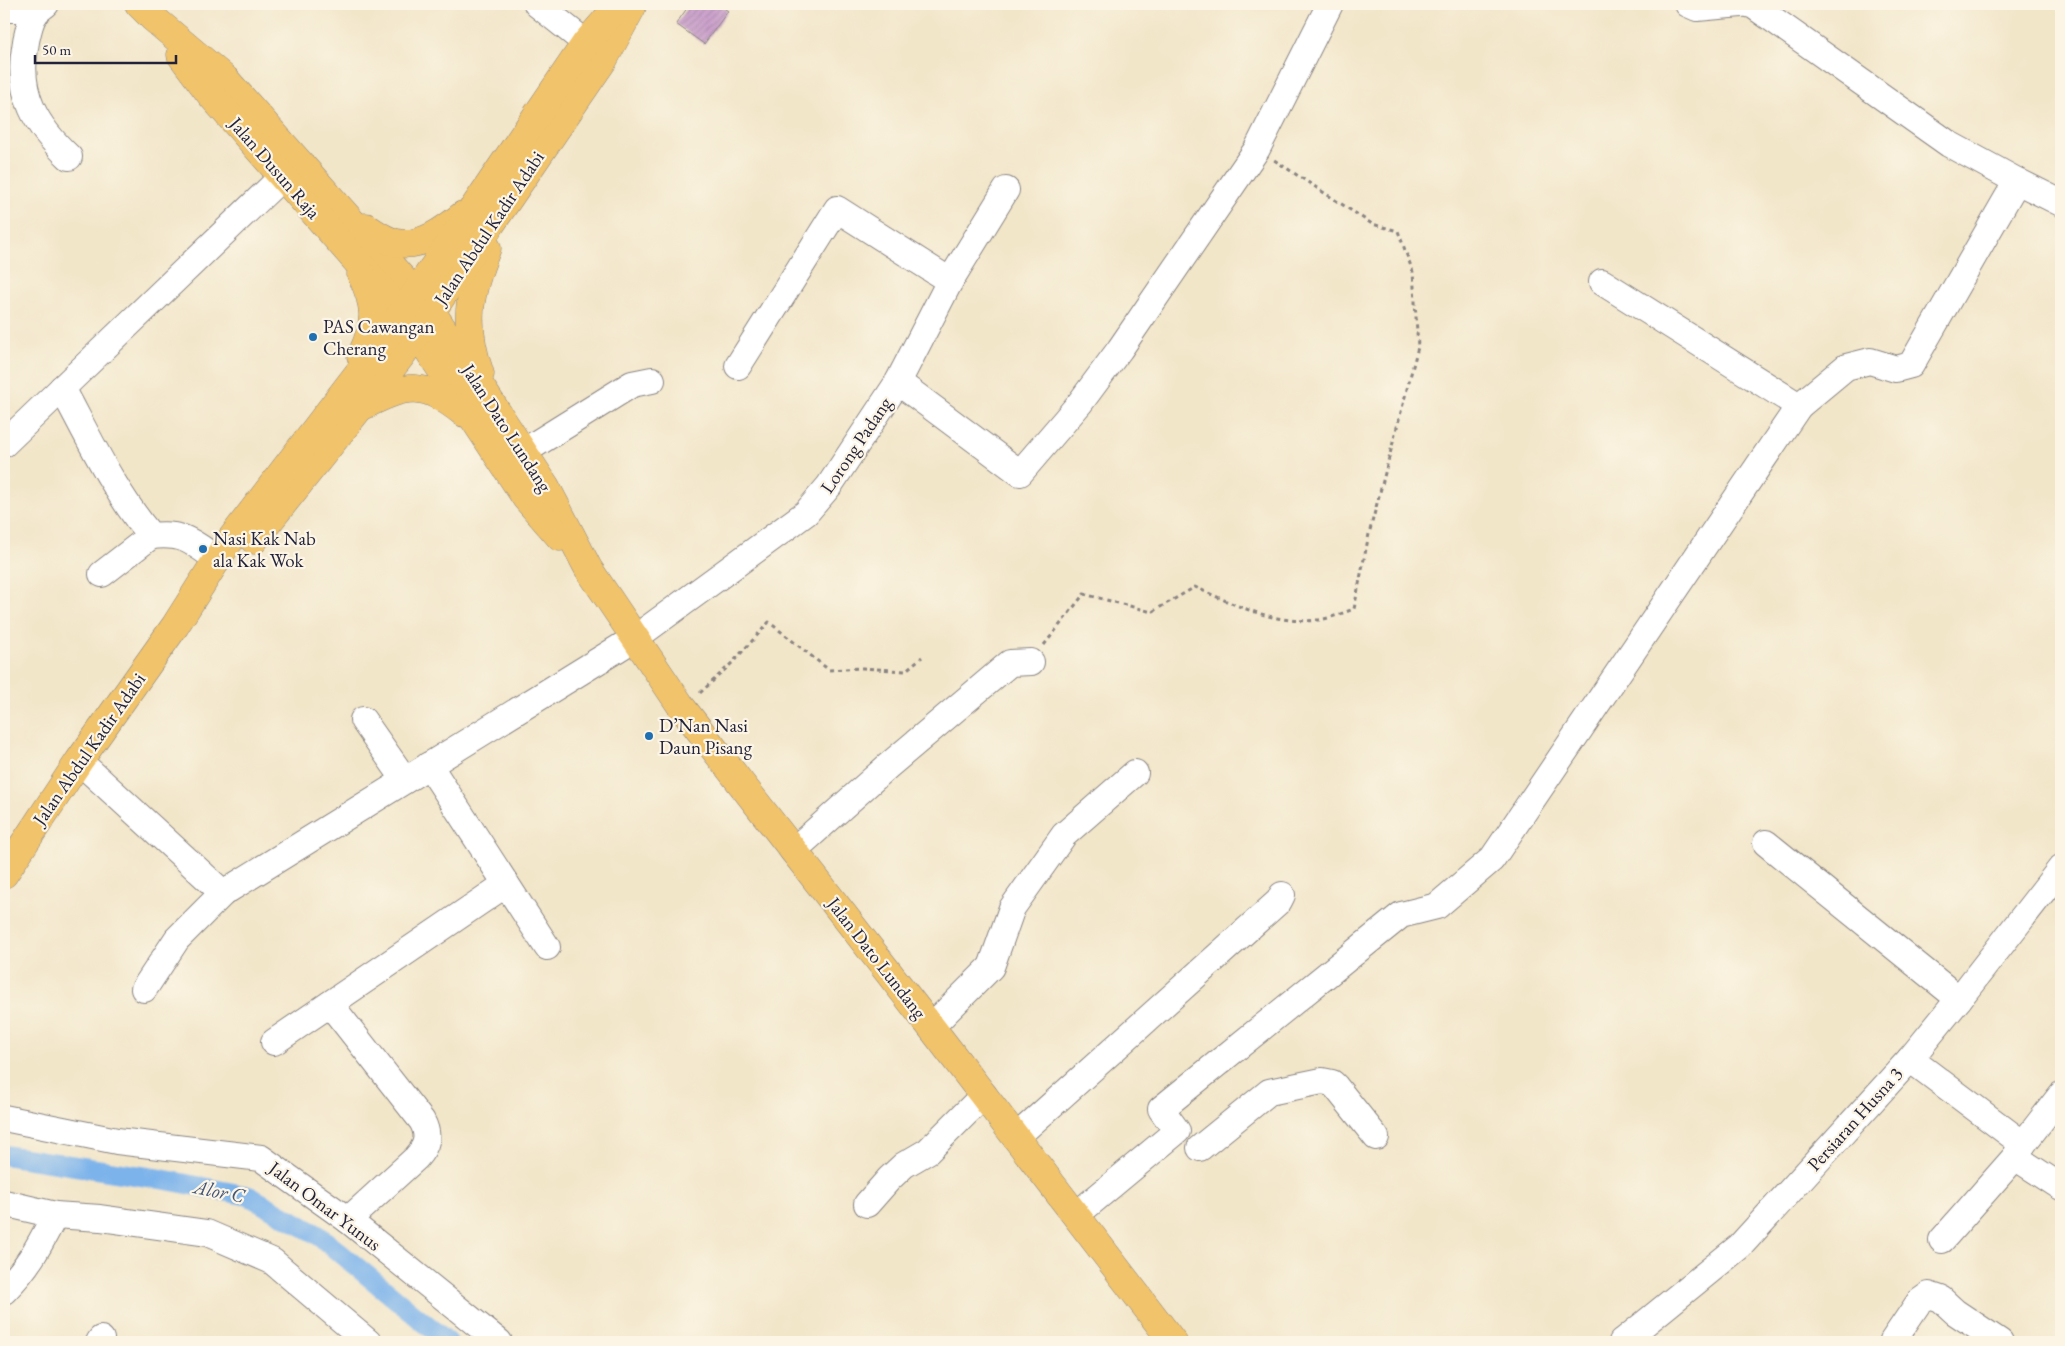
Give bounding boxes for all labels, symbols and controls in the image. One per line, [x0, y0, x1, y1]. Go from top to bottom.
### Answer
scale bar [35, 32, 176, 64]
text: 50 m [42, 40, 71, 59]
street label: Jalan Dusun Raja [223, 110, 326, 224]
street label: Jalan Abdul Kadir Adabi [427, 146, 550, 312]
place label: PAS Cawangan Cherang [323, 314, 434, 361]
marker: PAS Cawangan Cherang [307, 331, 319, 343]
street label: Jalan Dato Lundang [455, 358, 558, 497]
street label: Lorong Padang [815, 391, 898, 498]
place label: Nasi Kak Nab ala Kak Wok [213, 526, 316, 573]
marker: Nasi Kak Nab ala Kak Wok [197, 543, 209, 555]
street label: Jalan Abdul Kadir Adabi [26, 668, 151, 832]
place label: D’Nan Nasi Daun Pisang [659, 713, 753, 760]
marker: D’Nan Nasi Daun Pisang [643, 730, 655, 742]
street label: Jalan Dato Lundang [820, 891, 933, 1024]
street label: Persiaran Husna 3 [1802, 1062, 1908, 1176]
street label: Jalan Omar Yunus [262, 1154, 386, 1256]
water label: Alor C [190, 1173, 249, 1209]

